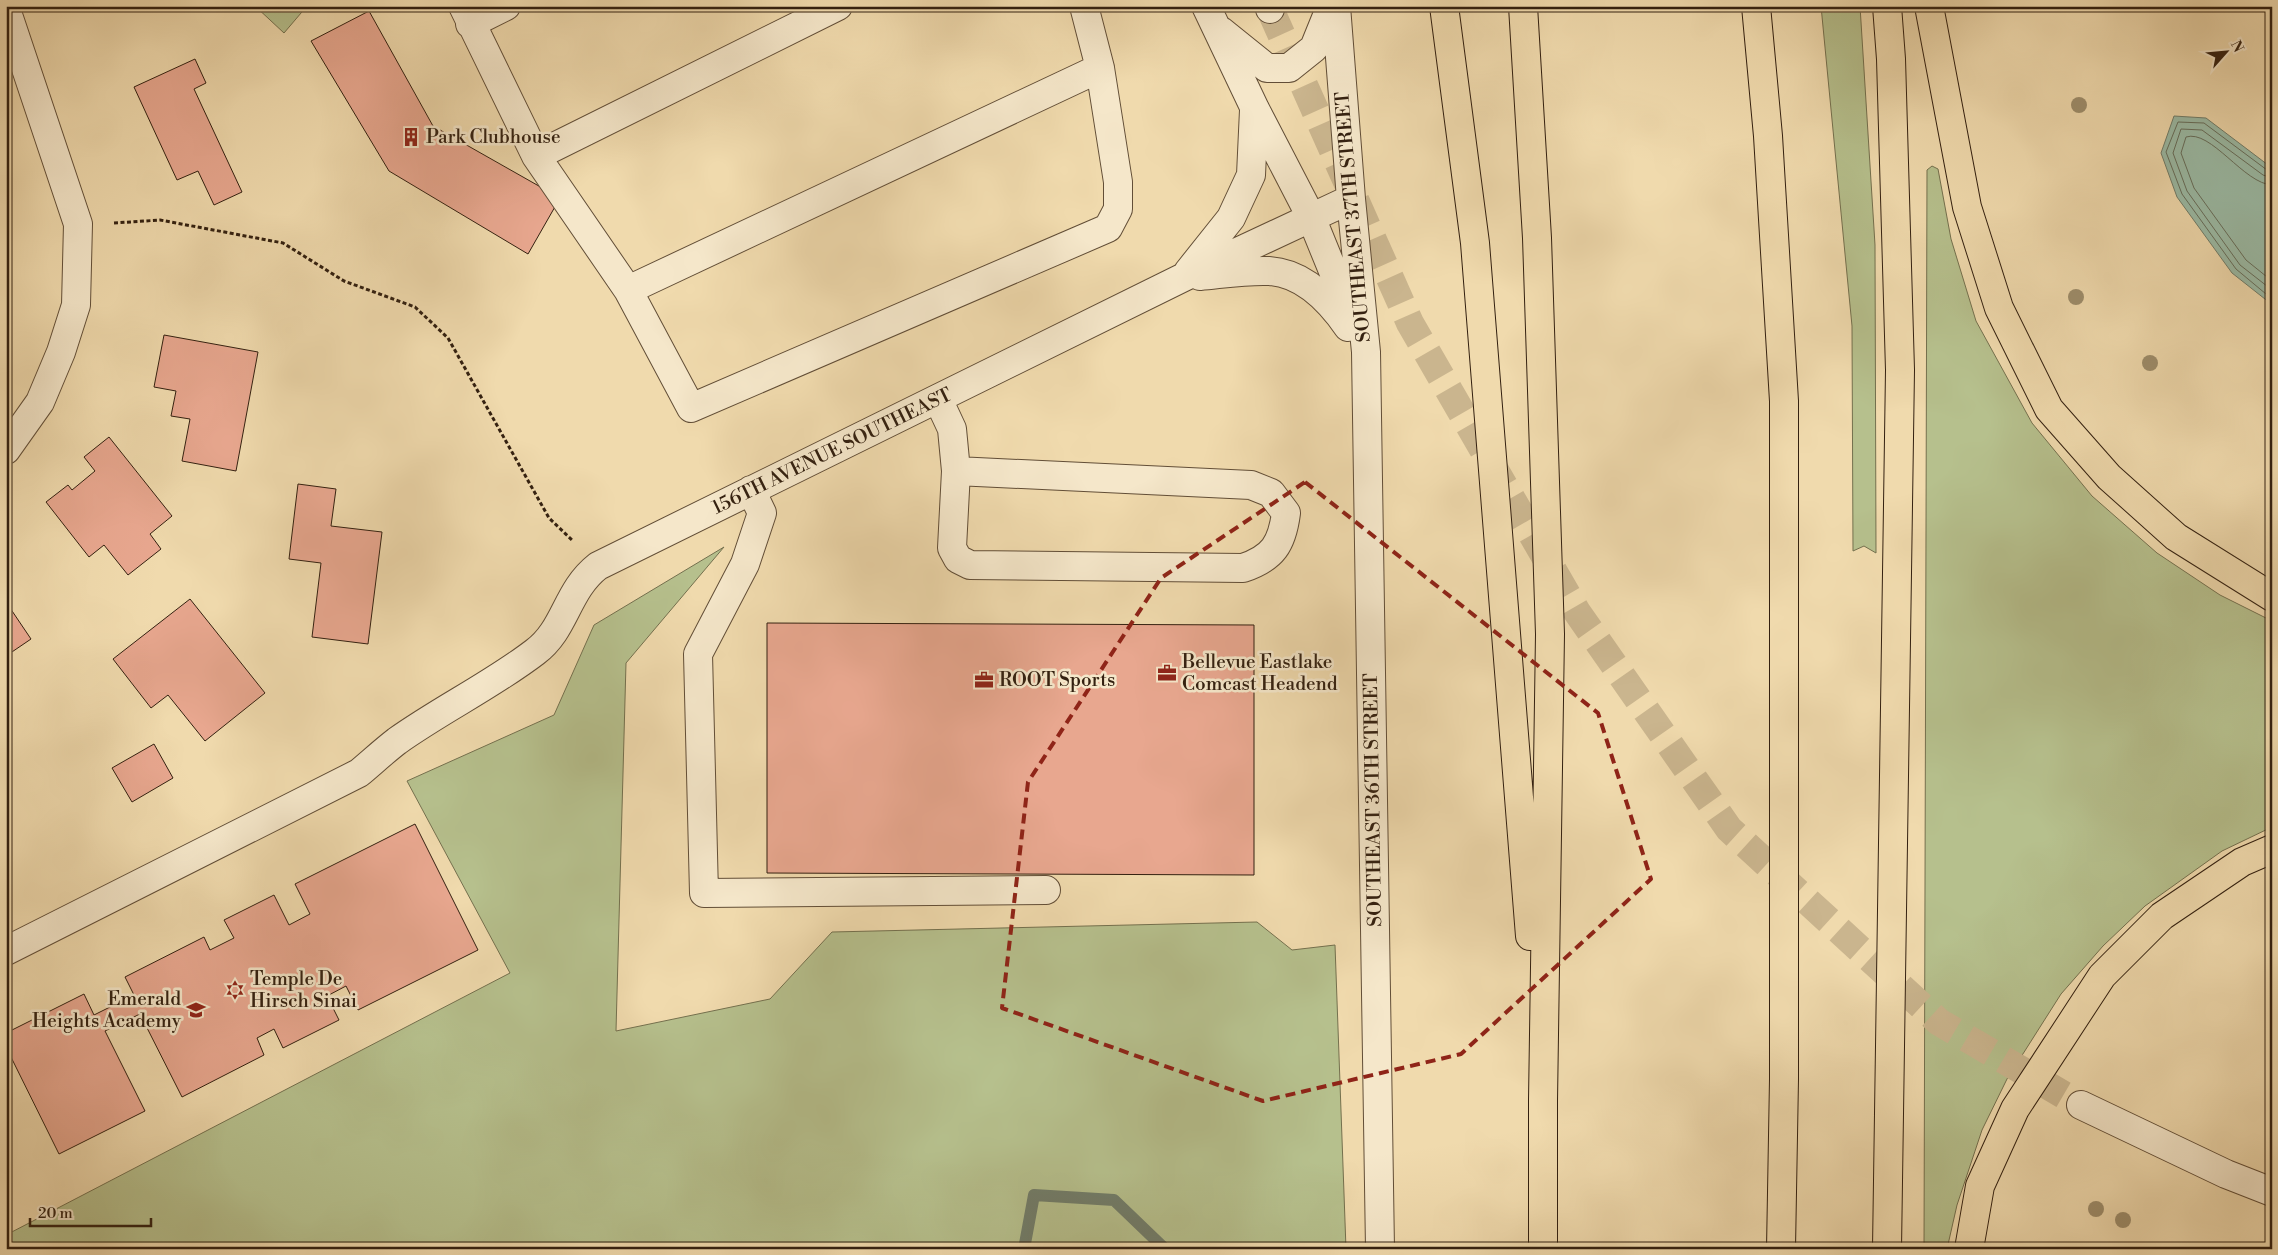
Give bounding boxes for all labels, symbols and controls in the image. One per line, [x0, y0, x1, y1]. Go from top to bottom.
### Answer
north arrow [2200, 28, 2250, 78]
text: N [2226, 38, 2247, 56]
street label: SOUTHEAST 37TH STREET [1330, 91, 1376, 343]
place label: Park Clubhouse [426, 125, 561, 149]
building icon: Park Clubhouse [400, 126, 422, 148]
street label: 156TH AVENUE SOUTHEAST [708, 382, 956, 520]
place label: Bellevue Eastlake Comcast Headend [1181, 650, 1338, 696]
office icon: Bellevue Eastlake Comcast Headend [1156, 662, 1178, 684]
place label: ROOT Sports [999, 668, 1115, 692]
office icon: ROOT Sports [973, 669, 995, 691]
street label: SOUTHEAST 36TH STREET [1359, 673, 1387, 927]
place label: Temple De Hirsch Sinai [250, 967, 357, 1013]
synagogue icon: Temple De Hirsch Sinai [224, 979, 246, 1001]
place label: Emerald Heights Academy [32, 987, 182, 1033]
school or university icon: Emerald Heights Academy [185, 999, 207, 1021]
scale bar [30, 1195, 151, 1227]
text: 20 m [38, 1204, 73, 1223]

